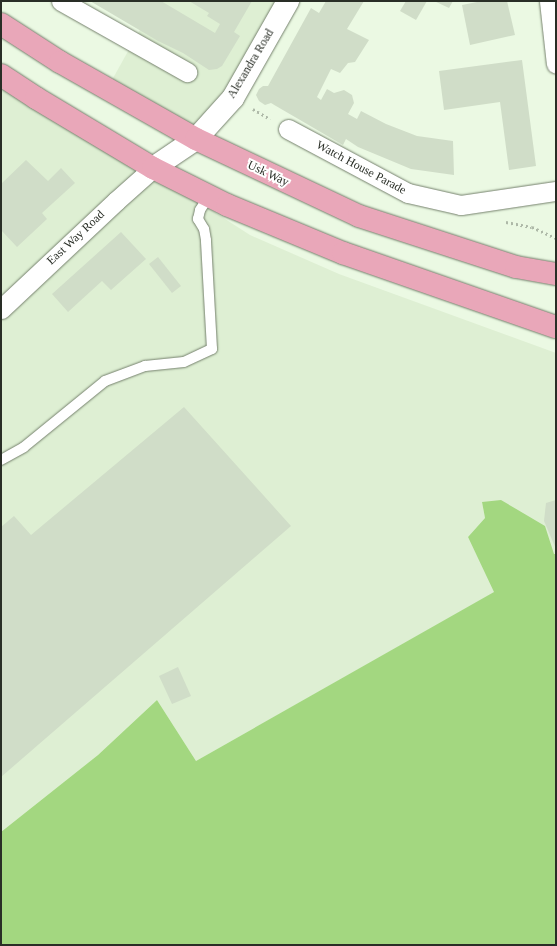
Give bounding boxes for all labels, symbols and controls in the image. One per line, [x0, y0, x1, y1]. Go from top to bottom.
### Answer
street label: Alexandra Road [225, 27, 277, 101]
street label: Watch House Parade [314, 138, 408, 198]
street label: Usk Way [245, 158, 291, 190]
street label: East Way Road [44, 208, 108, 268]

